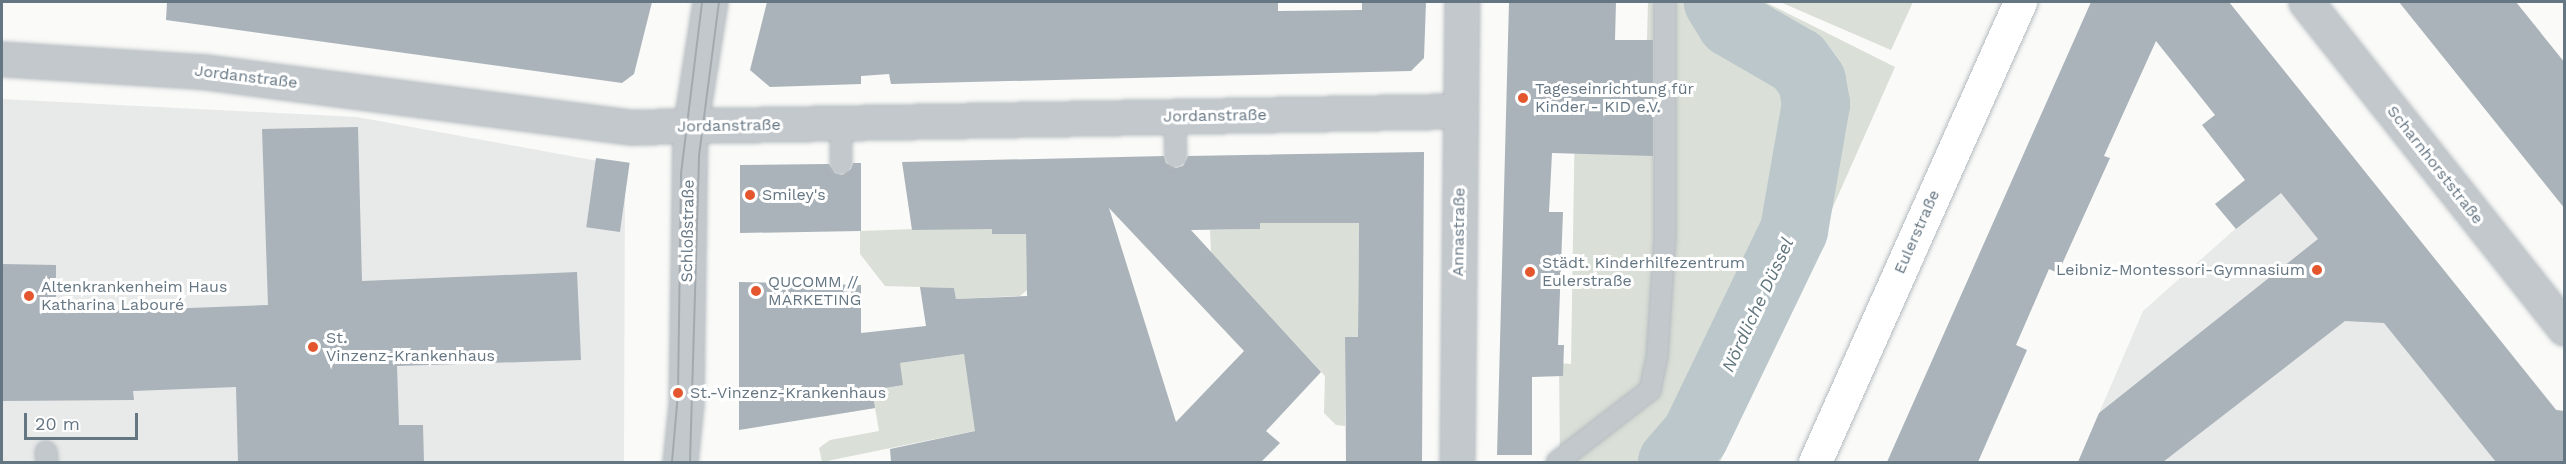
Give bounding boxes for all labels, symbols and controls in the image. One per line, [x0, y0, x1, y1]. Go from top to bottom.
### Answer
street label: Jordanstraße [194, 61, 298, 93]
place label: Tageseinrichtung für Kinder - KID e.V. [1535, 79, 1694, 117]
marker: Tageseinrichtung für Kinder - KID e.V. [1516, 91, 1530, 105]
street label: Scharnhorststraße [2383, 102, 2487, 228]
street label: Jordanstraße [1163, 105, 1267, 127]
street label: Jordanstraße [677, 115, 781, 137]
street label: Schloßstraße [678, 179, 698, 283]
place label: Smiley's [762, 185, 826, 205]
street label: Annastraße [1449, 187, 1469, 277]
street label: Eulerstraße [1890, 187, 1944, 277]
marker: Smiley's [743, 188, 757, 202]
water label: Nördliche Düssel [1717, 234, 1799, 376]
place label: Städt. Kinderhilfezentrum Eulerstraße [1542, 253, 1745, 291]
place label: Leibniz-Montessori-Gymnasium [2056, 260, 2305, 280]
marker: Leibniz-Montessori-Gymnasium [2310, 263, 2324, 277]
marker: Städt. Kinderhilfezentrum Eulerstraße [1523, 265, 1537, 279]
place label: QUCOMM // MARKETING [768, 272, 861, 310]
place label: Altenkrankenheim Haus Katharina Labouré [41, 277, 227, 315]
marker: QUCOMM // MARKETING [749, 284, 763, 298]
marker: Altenkrankenheim Haus Katharina Labouré [22, 289, 36, 303]
place label: St. Vinzenz-Krankenhaus [326, 328, 495, 366]
marker: St. Vinzenz-Krankenhaus [304, 338, 322, 356]
place label: St.-Vinzenz-Krankenhaus [690, 383, 886, 403]
marker: St.-Vinzenz-Krankenhaus [671, 386, 685, 400]
scale bar [27, 401, 141, 439]
text: 20 m [35, 413, 80, 434]

